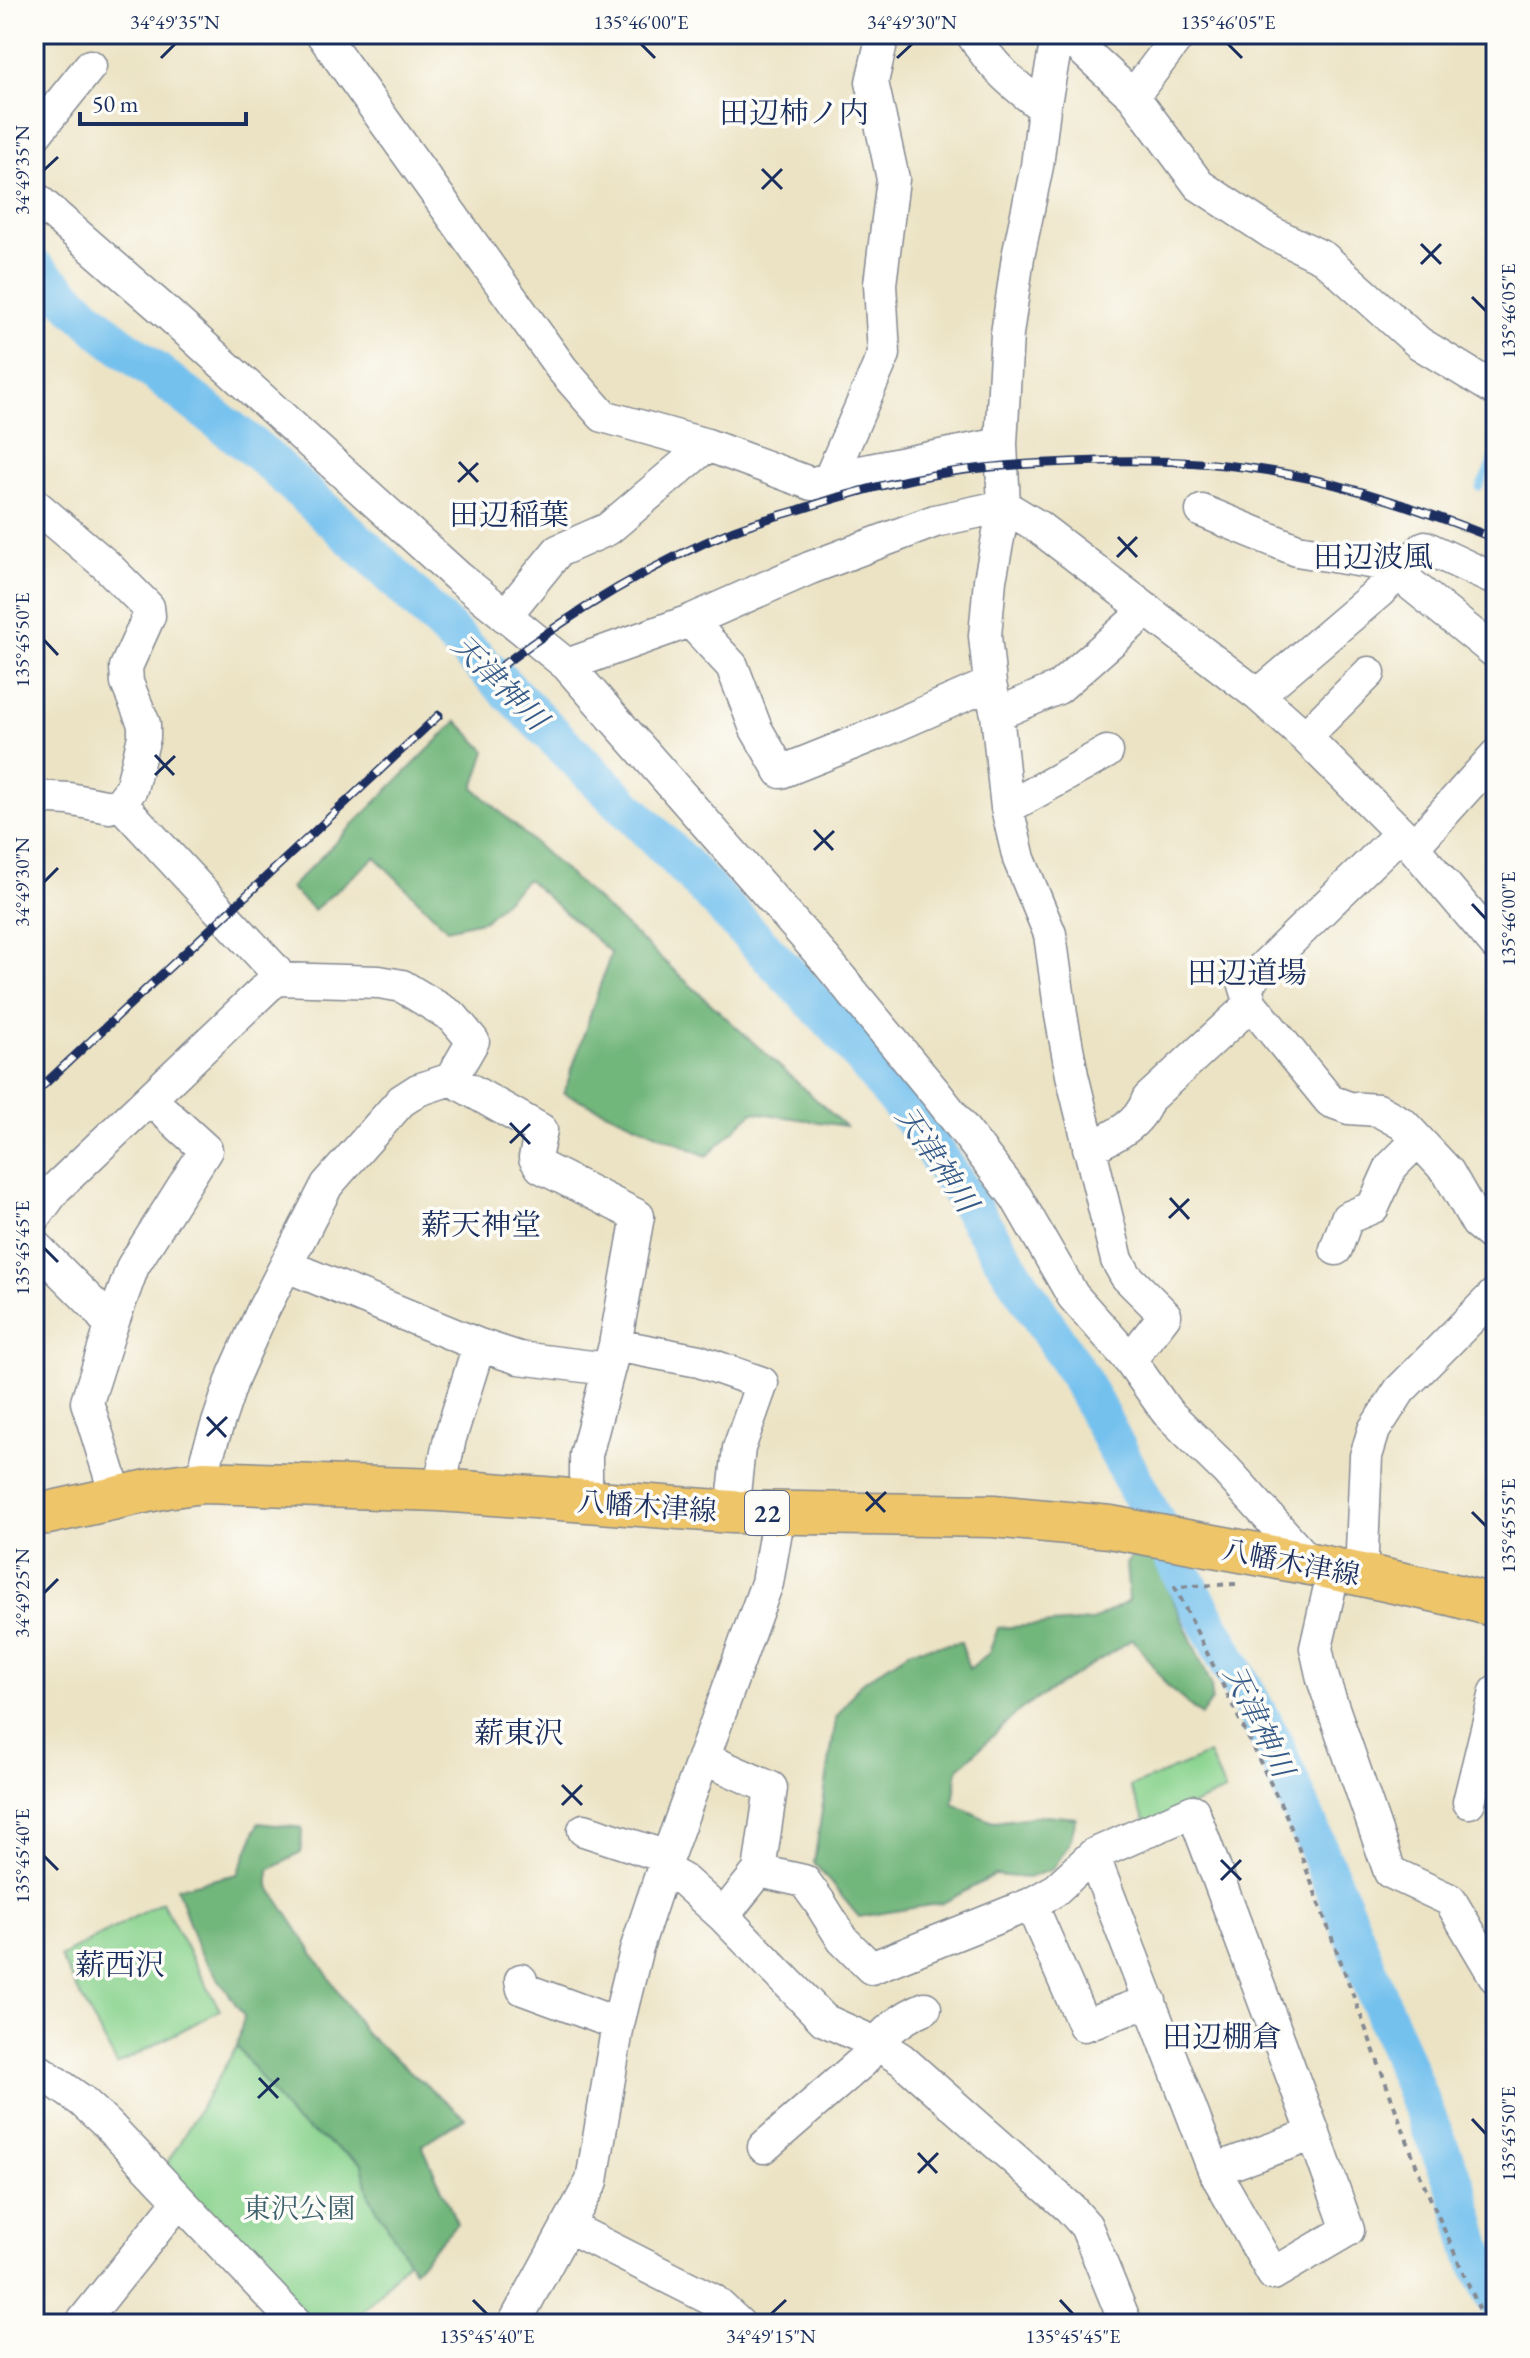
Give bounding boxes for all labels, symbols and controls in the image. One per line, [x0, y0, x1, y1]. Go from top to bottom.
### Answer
text: 34°49'35"N [130, 9, 220, 35]
text: 135°46'00"E [594, 9, 688, 35]
text: 34°49'30"N [867, 9, 957, 35]
text: 135°46'05"E [1181, 9, 1275, 35]
scale bar [80, 76, 246, 126]
text: 50 m [92, 88, 139, 119]
district label: 田辺柿ノ内 [719, 93, 869, 132]
text: 34°49'35"N [9, 125, 35, 215]
text: 135°46'05"E [1495, 264, 1521, 358]
district label: 田辺稲葉 [449, 495, 569, 534]
district label: 田辺波風 [1313, 537, 1433, 576]
text: 135°45'50"E [9, 593, 35, 687]
water label: 天津神川 [444, 626, 558, 740]
text: 34°49'30"N [9, 837, 35, 927]
text: 135°46'00"E [1495, 872, 1521, 966]
district label: 田辺道場 [1187, 953, 1307, 992]
water label: 天津神川 [887, 1098, 988, 1222]
text: 135°45'45"E [9, 1201, 35, 1295]
district label: 薪天神堂 [421, 1205, 541, 1244]
text: 135°45'55"E [1495, 1479, 1521, 1573]
street label: 八幡木津線 [576, 1483, 718, 1529]
road number: 22 [745, 1491, 789, 1535]
street label: 八幡木津線 [1219, 1531, 1363, 1593]
text: 34°49'25"N [9, 1548, 35, 1638]
water label: 天津神川 [1215, 1659, 1304, 1786]
district label: 薪東沢 [474, 1713, 564, 1752]
text: 135°45'40"E [9, 1809, 35, 1903]
district label: 薪西沢 [75, 1945, 165, 1984]
district label: 田辺棚倉 [1162, 2017, 1282, 2056]
text: 135°45'50"E [1495, 2087, 1521, 2181]
park label: 東沢公園 [243, 2190, 355, 2226]
text: 135°45'40"E [440, 2323, 534, 2349]
text: 34°49'15"N [726, 2323, 816, 2349]
text: 135°45'45"E [1026, 2323, 1120, 2349]

